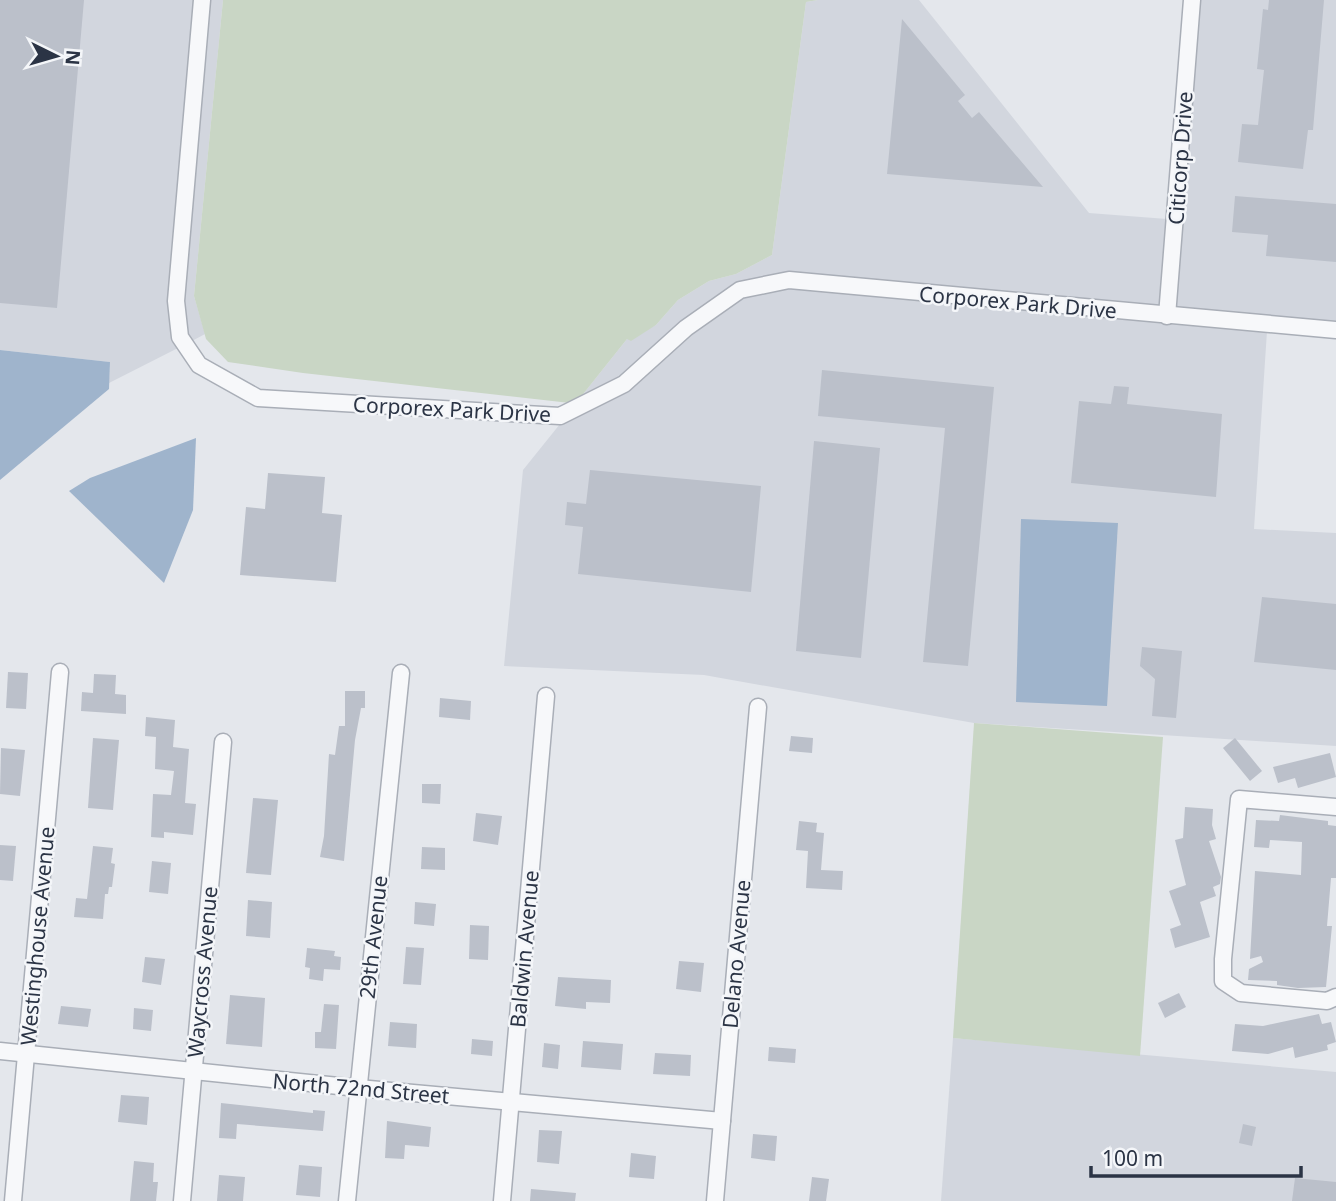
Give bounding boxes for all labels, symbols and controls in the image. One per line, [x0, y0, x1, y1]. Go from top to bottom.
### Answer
north arrow [21, 21, 91, 91]
text: N [59, 49, 87, 66]
street label: Citicorp Drive [1161, 90, 1199, 226]
street label: Corporex Park Drive [918, 279, 1118, 325]
street label: Corporex Park Drive [352, 390, 552, 428]
street label: Westinghouse Avenue [13, 825, 61, 1047]
street label: Baldwin Avenue [503, 869, 545, 1029]
street label: 29th Avenue [353, 874, 393, 1000]
street label: Delano Avenue [716, 878, 756, 1030]
street label: Waycross Avenue [181, 885, 223, 1059]
street label: North 72nd Street [271, 1066, 451, 1110]
scale bar [1091, 1134, 1301, 1178]
text: 100 m [1102, 1144, 1163, 1172]

